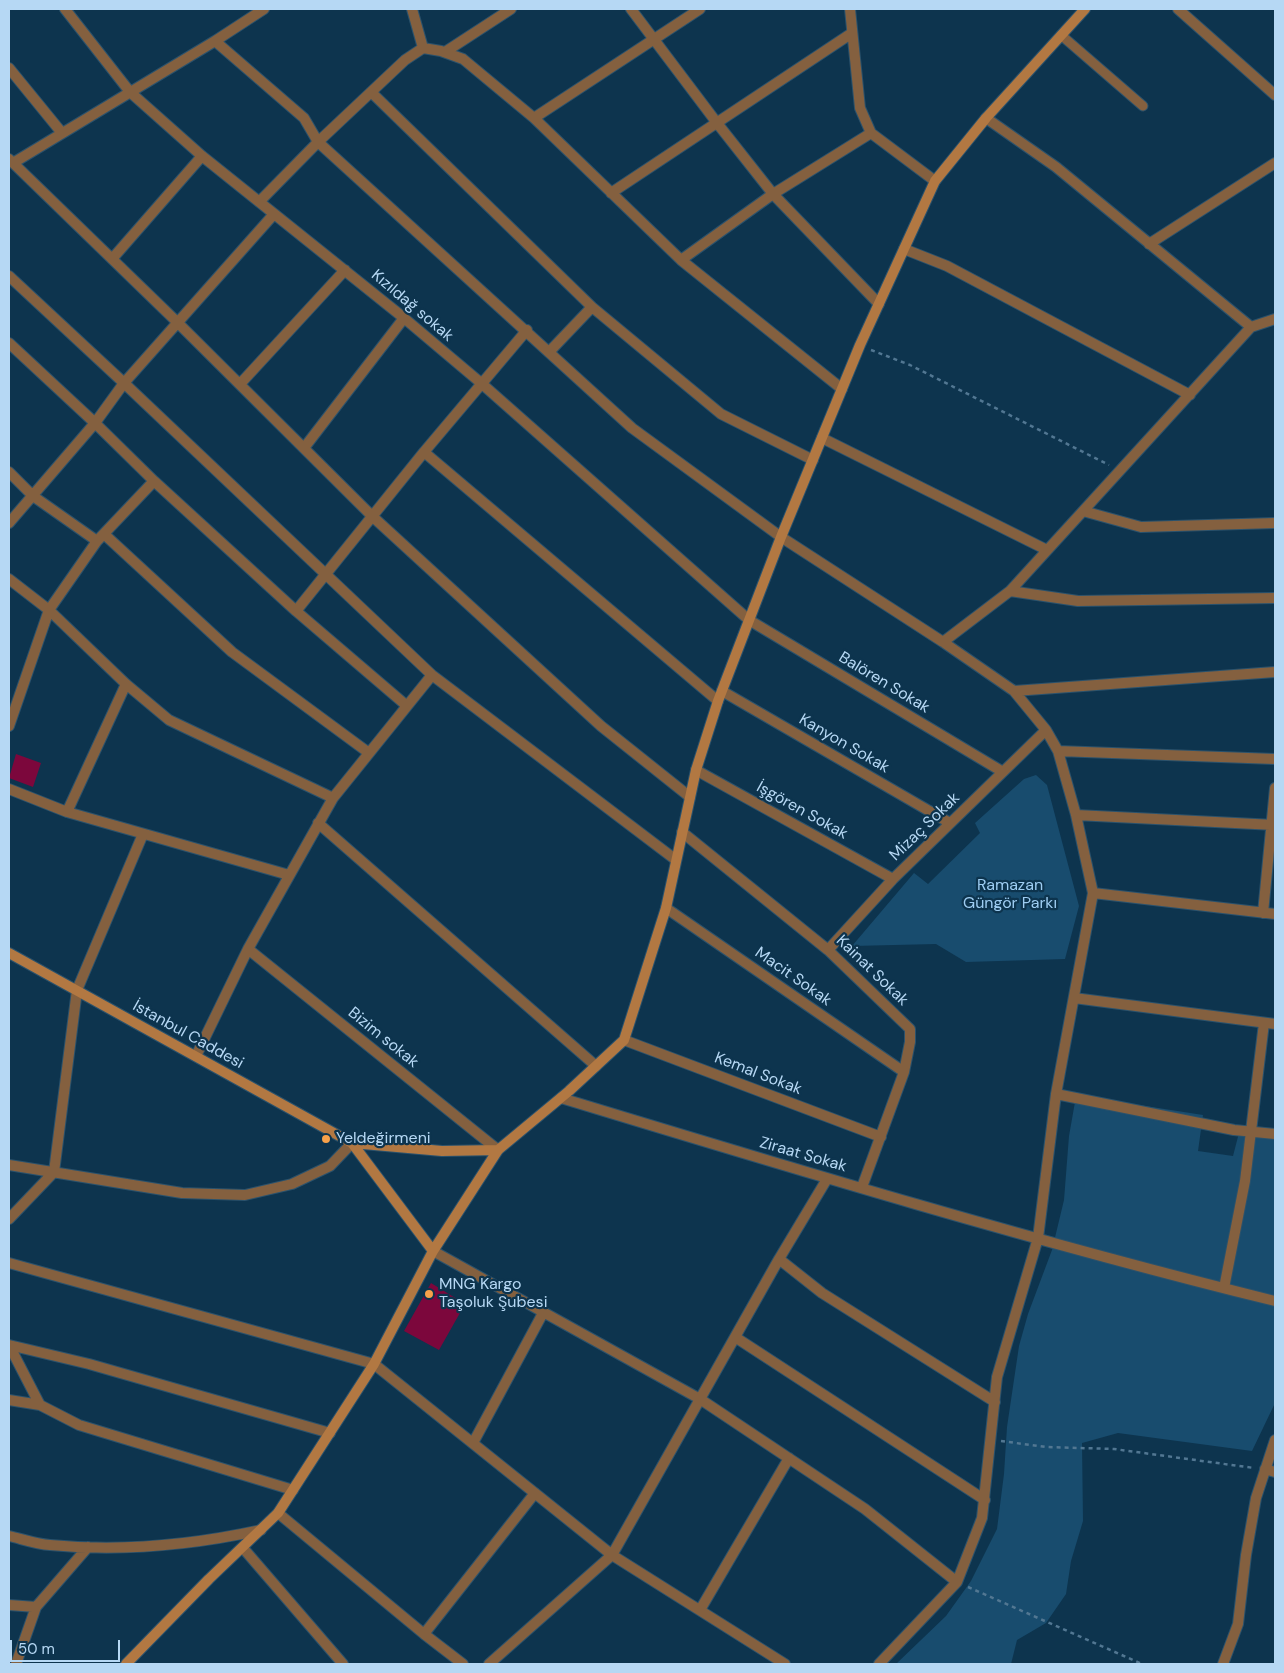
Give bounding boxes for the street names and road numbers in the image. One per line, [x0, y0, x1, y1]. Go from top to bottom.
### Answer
street label: Kızıldağ sokak [367, 266, 457, 346]
street label: Balören Sokak [835, 648, 933, 718]
street label: Kanyon Sokak [795, 710, 893, 778]
street label: İşgören Sokak [753, 778, 851, 844]
street label: Mizaç Sokak [886, 789, 964, 865]
street label: Kainat Sokak [832, 932, 912, 1010]
street label: Macit Sokak [751, 944, 835, 1010]
street label: İstanbul Caddesi [129, 997, 247, 1073]
street label: Bizim sokak [344, 1004, 422, 1072]
street label: Kemal Sokak [712, 1049, 804, 1099]
street label: Ziraat Sokak [757, 1133, 849, 1177]

